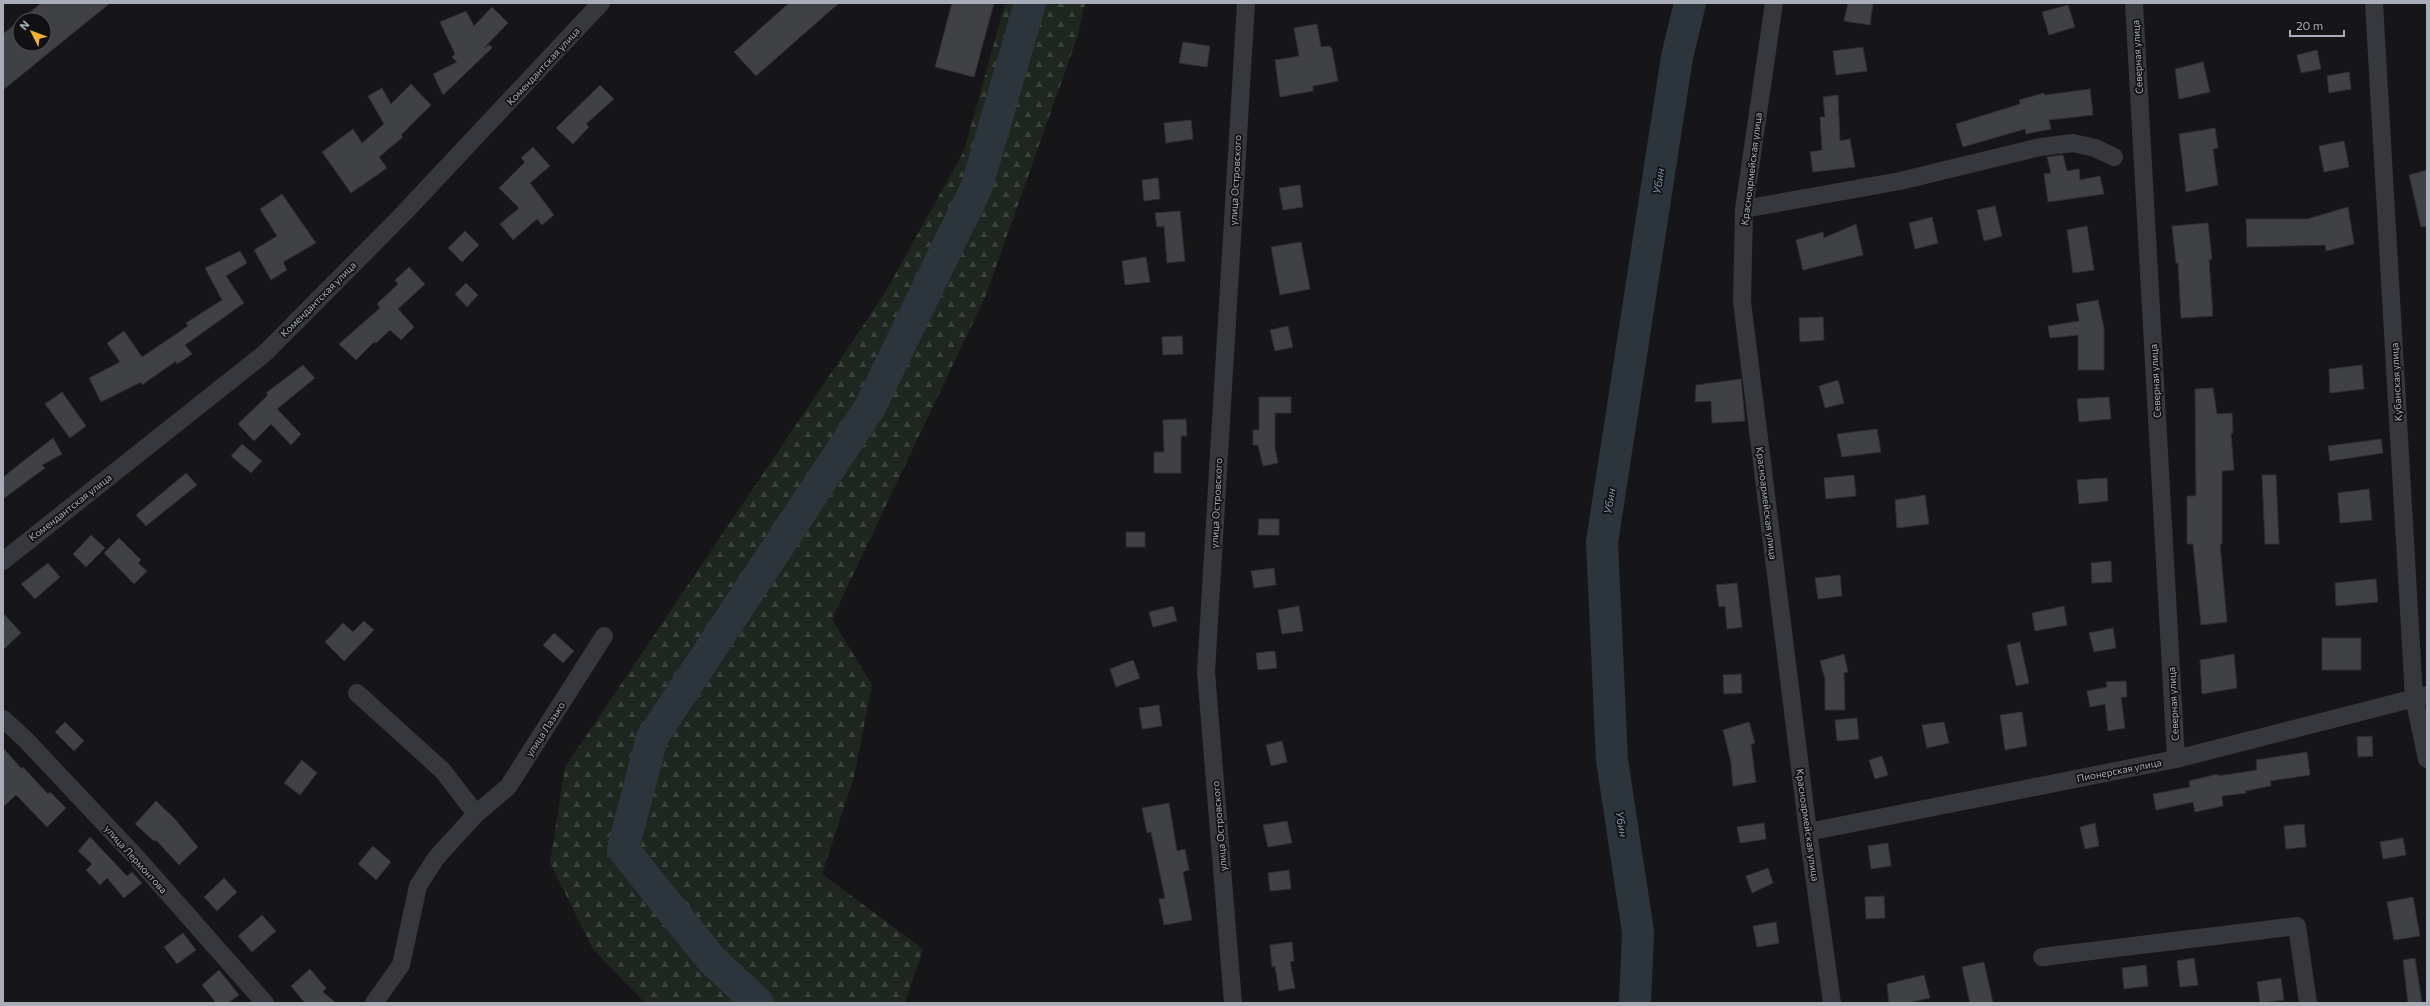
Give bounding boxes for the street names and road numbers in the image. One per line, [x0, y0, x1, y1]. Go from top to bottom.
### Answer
street label: Северная улица [2129, 20, 2145, 94]
street label: Комендантская улица [504, 25, 582, 107]
street label: Красноармейская улица [1738, 112, 1764, 226]
street label: улица Островского [1227, 134, 1243, 226]
street label: Комендантская улица [278, 259, 358, 339]
street label: Кубанская улица [2388, 342, 2404, 422]
street label: Северная улица [2147, 344, 2163, 418]
street label: Красноармейская улица [1754, 446, 1780, 560]
street label: улица Островского [1208, 457, 1224, 549]
street label: Комендантская улица [26, 471, 114, 543]
street label: Северная улица [2165, 667, 2181, 741]
street label: улица Лазько [523, 699, 567, 759]
street label: Пионерская улица [2076, 756, 2162, 784]
street label: Красноармейская улица [1794, 768, 1822, 882]
street label: улица Островского [1209, 780, 1229, 872]
street label: улица Лермонтова [102, 822, 170, 896]

